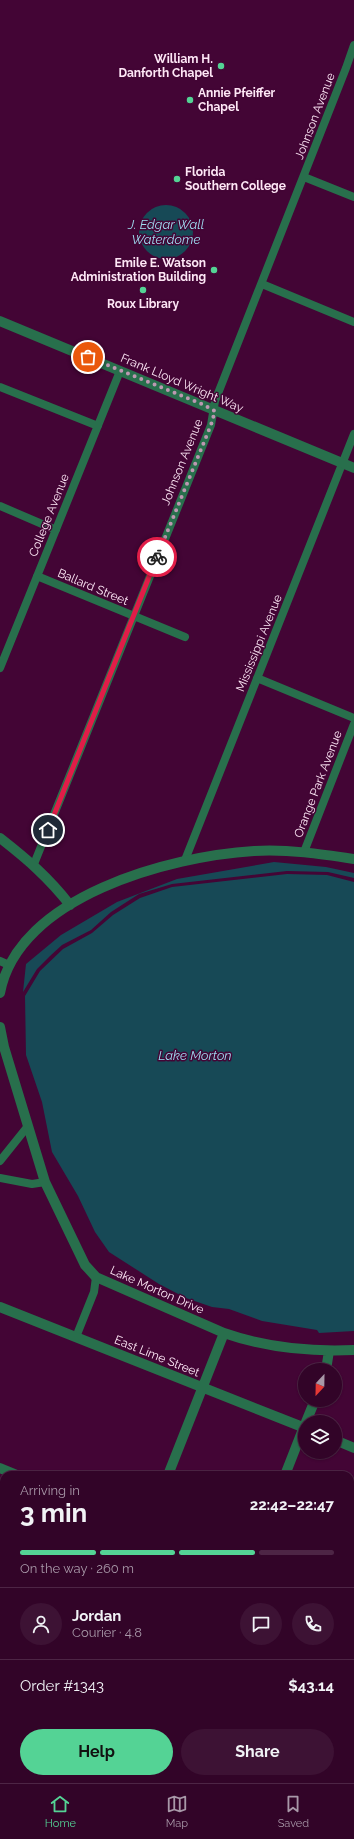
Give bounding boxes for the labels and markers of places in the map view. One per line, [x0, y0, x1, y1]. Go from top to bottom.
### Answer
place label: William H. Danforth Chapel [118, 52, 213, 80]
marker: William H. Danforth Chapel [216, 61, 226, 71]
place label: Annie Pfeiffer Chapel [198, 86, 276, 114]
marker: Annie Pfeiffer Chapel [185, 95, 195, 105]
place label: Florida Southern College [185, 165, 286, 193]
marker: Florida Southern College [172, 174, 182, 184]
place label: Emile E. Watson Administration Building [71, 256, 206, 284]
marker: Emile E. Watson Administration Building [209, 265, 219, 275]
marker: Roux Library [138, 285, 148, 295]
place label: Roux Library [107, 297, 179, 311]
pin [71, 340, 105, 374]
pin [31, 813, 65, 847]

